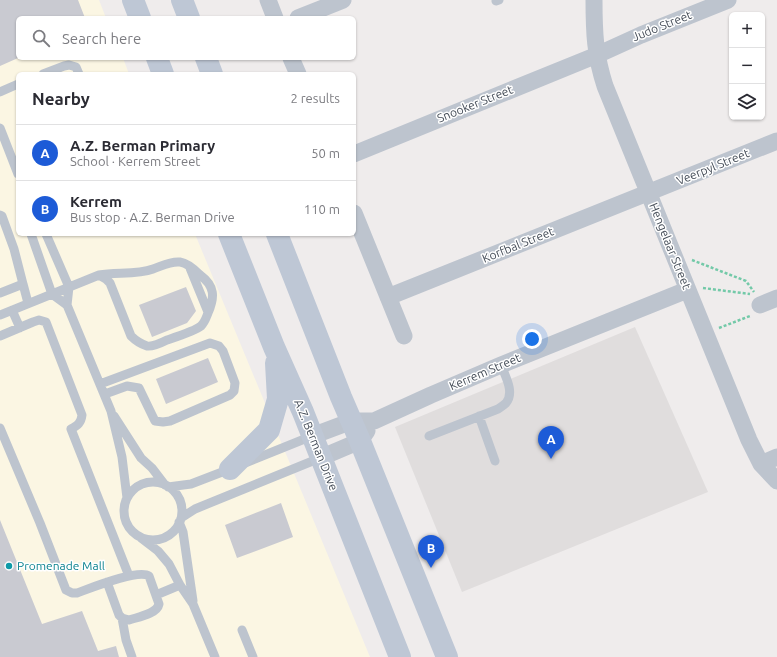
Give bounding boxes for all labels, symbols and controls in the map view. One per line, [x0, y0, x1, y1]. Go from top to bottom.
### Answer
street label: Judo Street [630, 8, 694, 43]
map controls [729, 12, 765, 120]
button: + [729, 12, 765, 48]
search box [16, 16, 356, 60]
icon: search [30, 27, 52, 49]
text: Search here [62, 30, 141, 47]
button: − [729, 48, 765, 84]
street label: Snooker Street [435, 82, 515, 125]
button: layers [729, 84, 765, 120]
text: Nearby [32, 89, 90, 108]
text: 2 results [290, 91, 340, 105]
text: A.Z. Berman Primary [70, 137, 215, 154]
text: A [40, 146, 50, 160]
text: 50 m [311, 146, 340, 160]
street label: Veerpyl Street [675, 146, 751, 187]
text: School · Kerrem Street [70, 154, 200, 168]
text: Kerrem [70, 193, 122, 210]
street label: Hengelaar Street [647, 201, 694, 291]
text: B [41, 202, 49, 216]
text: 110 m [304, 202, 340, 216]
text: Bus stop · A.Z. Berman Drive [70, 210, 235, 224]
street label: Korfbal Street [480, 224, 556, 265]
your location [522, 329, 542, 349]
street label: Kerrem Street [447, 351, 523, 392]
street label: A.Z. Berman Drive [292, 397, 341, 492]
pin: A [538, 426, 564, 459]
pin: B [418, 535, 444, 568]
place label: Promenade Mall [17, 559, 105, 572]
marker: Promenade Mall [4, 561, 14, 571]

